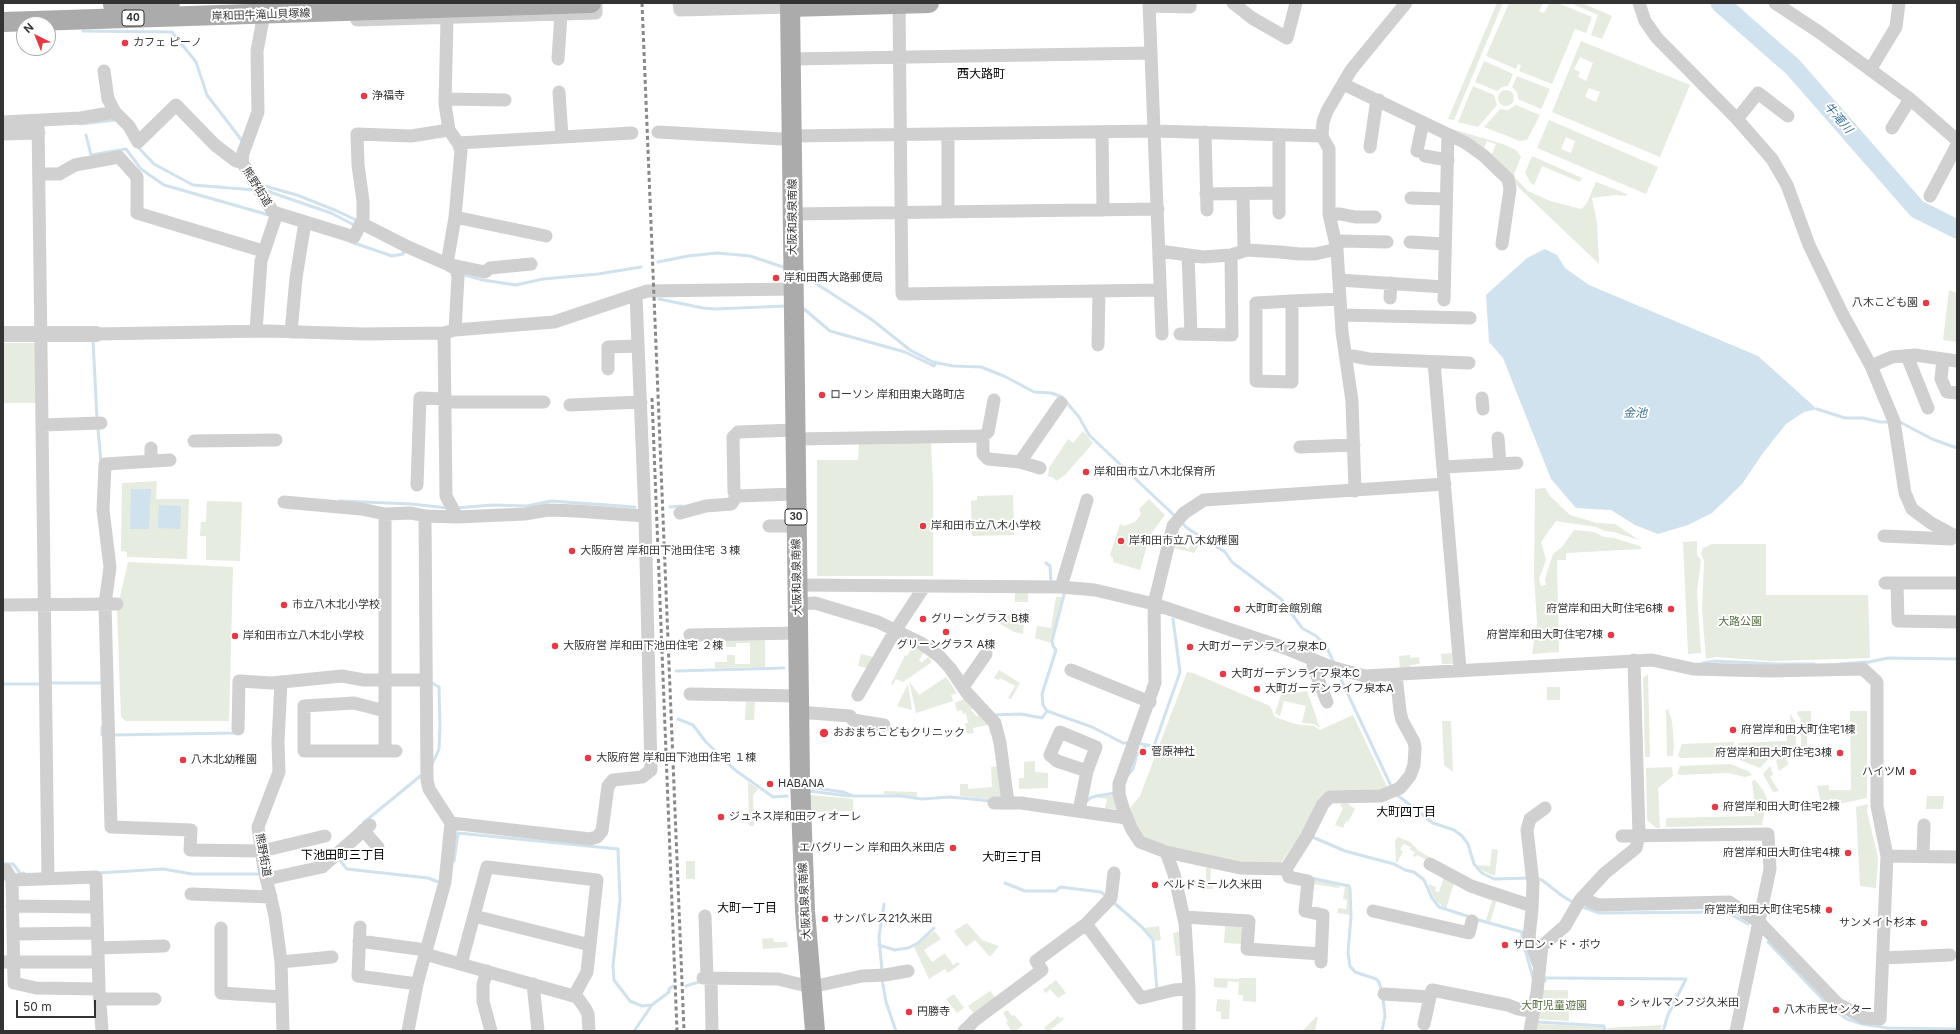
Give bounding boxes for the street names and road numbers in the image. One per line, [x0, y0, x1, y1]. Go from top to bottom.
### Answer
street label: 岸和田牛滝山貝塚線 [211, 7, 311, 23]
road number: 40 [122, 10, 144, 26]
street label: 熊野街道 [240, 165, 274, 209]
street label: 大阪和泉泉南線 [786, 179, 800, 255]
road number: 30 [785, 509, 807, 525]
street label: 大阪和泉泉南線 [790, 538, 804, 616]
street label: 熊野街道 [253, 832, 273, 878]
street label: 大阪和泉泉南線 [796, 862, 814, 940]

